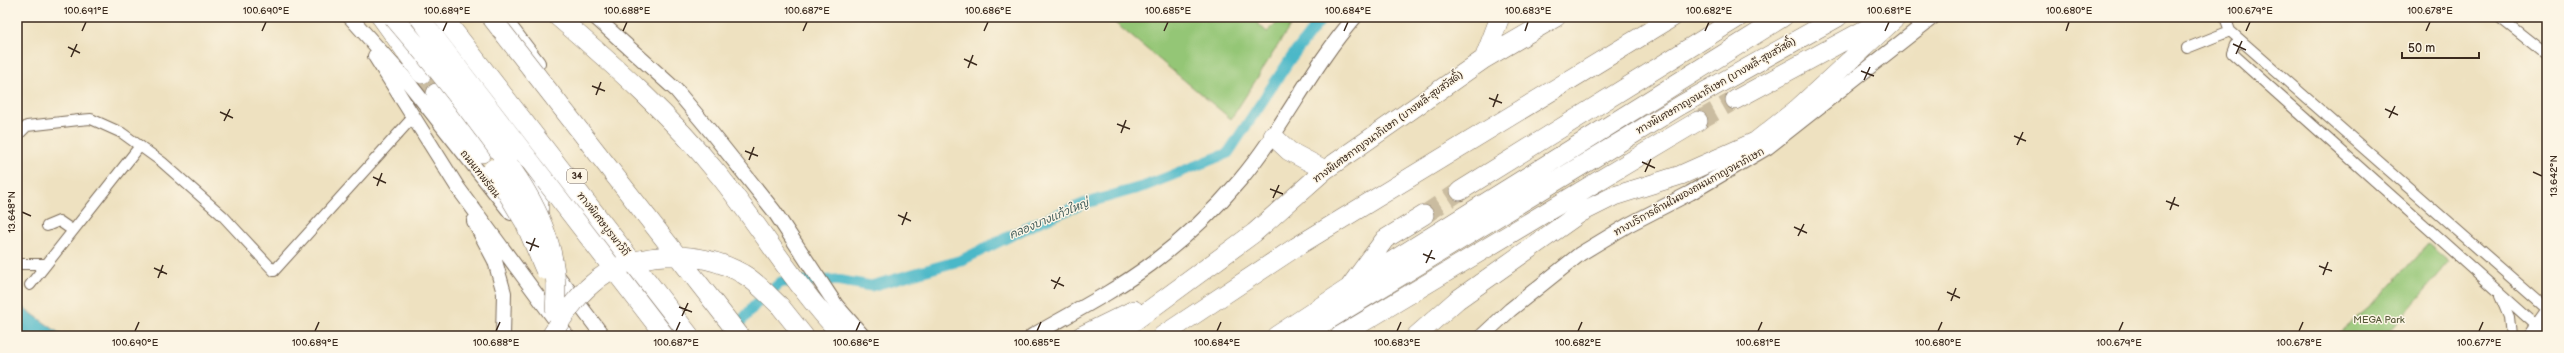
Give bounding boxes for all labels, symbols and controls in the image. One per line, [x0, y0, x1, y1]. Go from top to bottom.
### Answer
text: 100.691°E [64, 5, 109, 17]
text: 100.690°E [243, 5, 290, 17]
text: 100.689°E [424, 5, 471, 17]
text: 100.688°E [604, 5, 651, 17]
text: 100.687°E [784, 5, 830, 17]
text: 100.686°E [965, 5, 1012, 17]
text: 100.685°E [1145, 5, 1192, 17]
text: 100.684°E [1325, 5, 1372, 17]
text: 100.683°E [1505, 5, 1552, 17]
text: 100.682°E [1686, 5, 1733, 17]
text: 100.681°E [1867, 5, 1912, 17]
text: 100.680°E [2046, 5, 2093, 17]
text: 100.679°E [2227, 5, 2273, 17]
text: 100.678°E [2407, 5, 2453, 17]
street label: ทางพิเศษกาญจนาภิเษก (บางพลี-สุขสวัสดิ์) [1632, 31, 1799, 139]
scale bar [2402, 34, 2479, 60]
text: 50 m [2408, 41, 2435, 56]
street label: ทางพิเศษกาญจนาภิเษก (บางพลี-สุขสวัสดิ์) [1308, 65, 1467, 187]
street label: ทางบริการด้านในของถนนกาญจนาภิเษก [1611, 145, 1766, 239]
street label: ถนนเทพรัตน [458, 147, 503, 200]
text: 13.642°N [2548, 155, 2560, 197]
road number: 34 [567, 169, 587, 183]
street label: ทางพิเศษบูรพาวิถี [574, 189, 632, 259]
text: 13.648°N [6, 191, 18, 233]
water label: คลองบางแก้วใหญ่ [1007, 195, 1093, 242]
park label: MEGA Park [2353, 314, 2405, 326]
text: 100.690°E [112, 337, 159, 349]
text: 100.689°E [292, 337, 339, 349]
text: 100.688°E [473, 337, 520, 349]
text: 100.687°E [653, 337, 699, 349]
text: 100.686°E [833, 337, 880, 349]
text: 100.685°E [1014, 337, 1061, 349]
text: 100.684°E [1194, 337, 1241, 349]
text: 100.683°E [1374, 337, 1421, 349]
text: 100.682°E [1555, 337, 1602, 349]
text: 100.681°E [1736, 337, 1781, 349]
text: 100.680°E [1915, 337, 1962, 349]
text: 100.679°E [2096, 337, 2142, 349]
text: 100.678°E [2276, 337, 2322, 349]
text: 100.677°E [2457, 337, 2502, 349]

